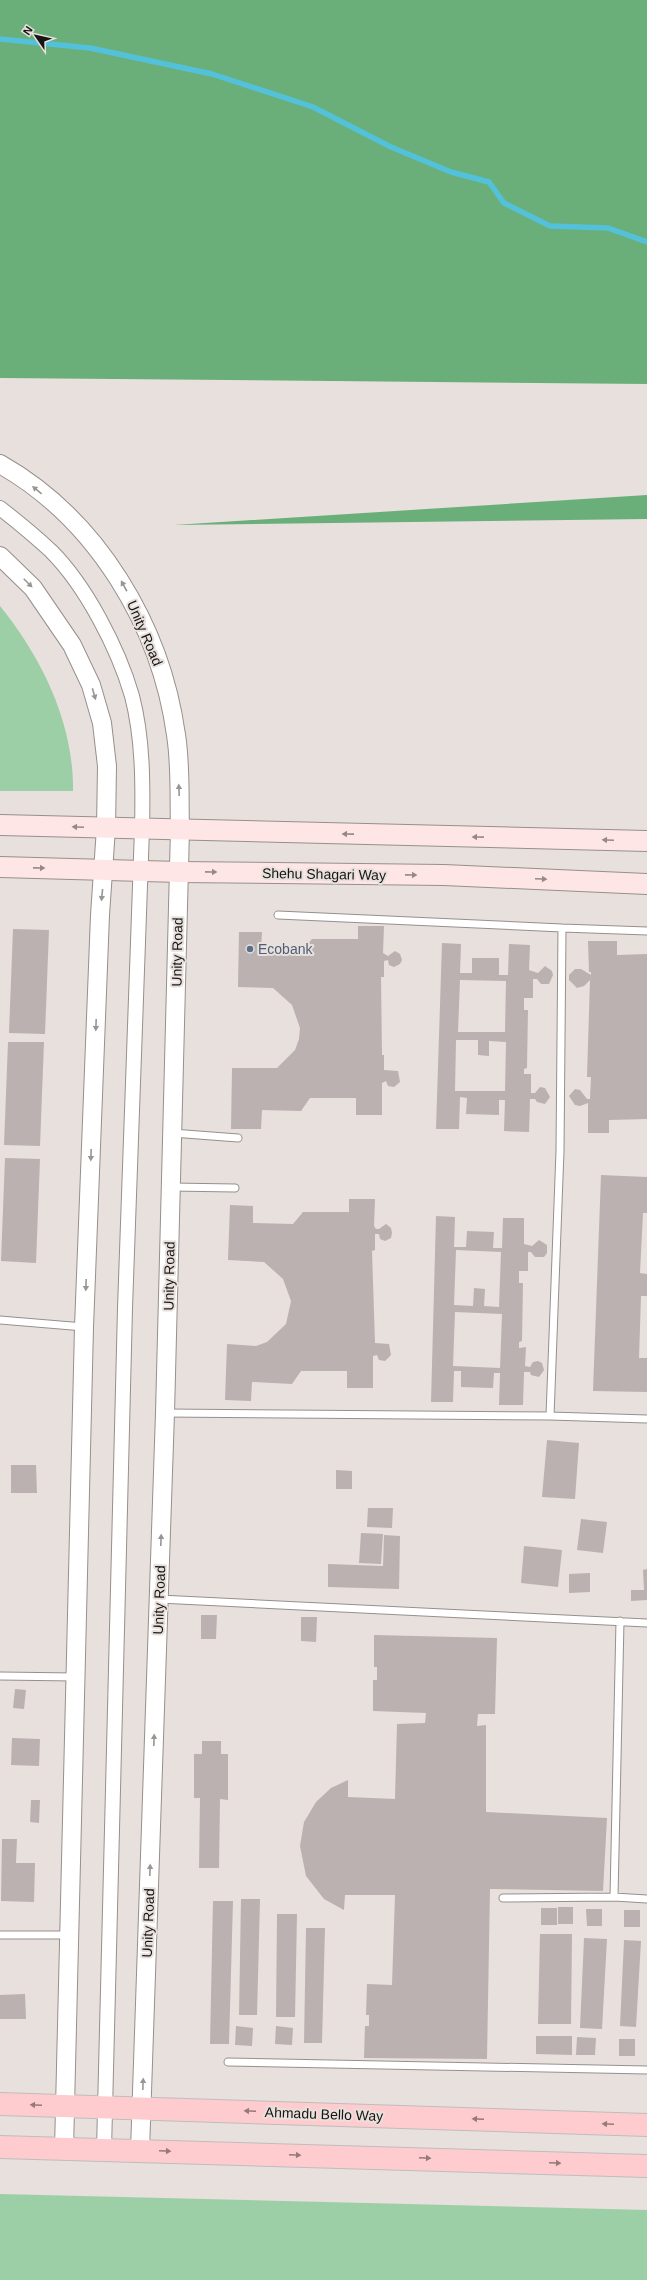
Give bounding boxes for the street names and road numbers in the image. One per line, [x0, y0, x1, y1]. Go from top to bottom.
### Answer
street label: Unity Road [124, 598, 166, 668]
street label: Shehu Shagari Way [262, 865, 386, 883]
street label: Unity Road [168, 917, 186, 987]
street label: Unity Road [160, 1241, 178, 1311]
street label: Unity Road [150, 1565, 168, 1635]
street label: Unity Road [139, 1888, 157, 1958]
street label: Ahmadu Bello Way [264, 2104, 384, 2124]

